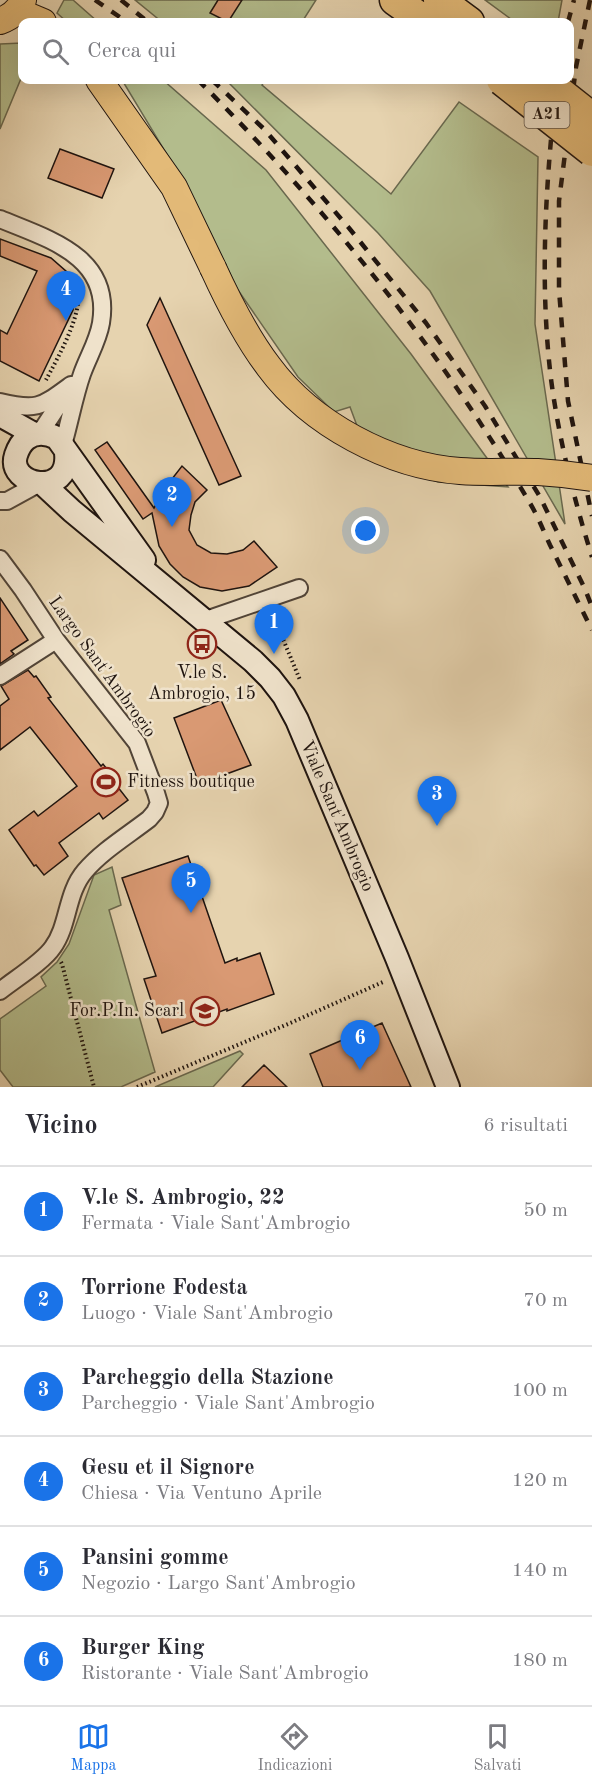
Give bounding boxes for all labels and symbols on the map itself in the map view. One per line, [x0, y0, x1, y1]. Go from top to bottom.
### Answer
road number: A21 [524, 102, 570, 128]
pin: 4 [46, 272, 86, 321]
pin: 2 [152, 478, 192, 527]
your location [351, 516, 380, 545]
street label: Largo Sant'Ambrogio [45, 593, 159, 741]
pin: 1 [254, 604, 294, 654]
bus stop icon: V.le S. Ambrogio, 15 [186, 628, 218, 660]
place label: V.le S. Ambrogio, 15 [148, 664, 256, 703]
street label: Viale Sant'Ambrogio [297, 738, 377, 894]
sports icon: Fitness boutique [90, 766, 122, 798]
place label: Fitness boutique [127, 773, 255, 791]
pin: 3 [418, 776, 456, 826]
pin: 5 [172, 864, 210, 913]
school or university icon: For.P.In. Scarl [189, 995, 221, 1027]
place label: For.P.In. Scarl [69, 1002, 184, 1020]
pin: 6 [340, 1020, 380, 1070]

